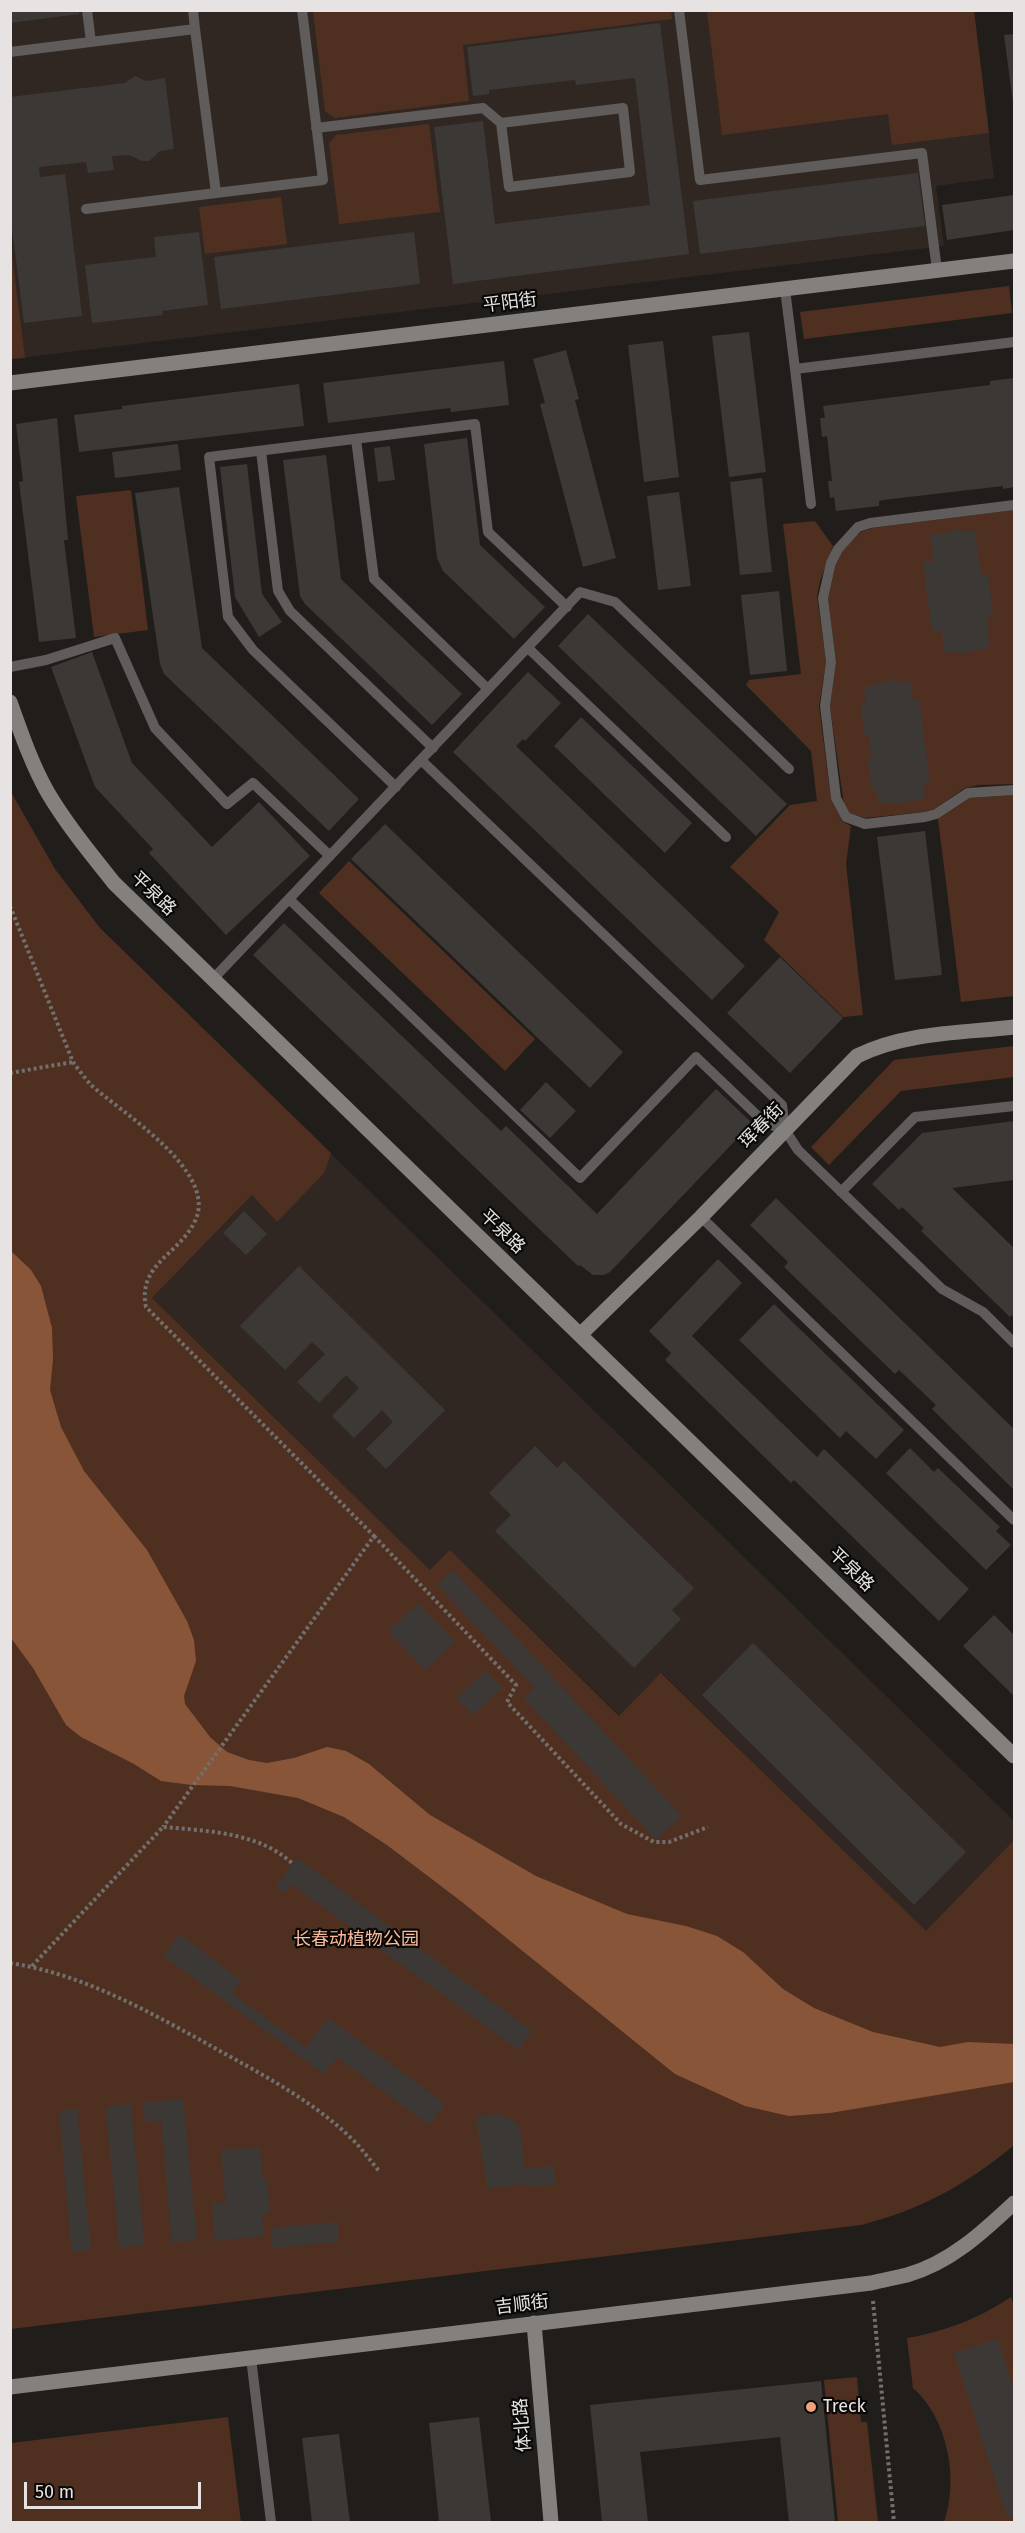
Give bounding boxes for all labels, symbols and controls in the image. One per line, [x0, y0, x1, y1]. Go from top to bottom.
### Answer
street label: 平阳街 [482, 289, 538, 317]
street label: 平泉路 [126, 867, 180, 921]
street label: 珲春街 [735, 1099, 789, 1153]
street label: 平泉路 [475, 1205, 529, 1259]
street label: 平泉路 [824, 1543, 878, 1597]
park label: 长春动植物公园 [293, 1929, 419, 1951]
street label: 吉顺街 [494, 2291, 550, 2319]
place label: Treck [823, 2396, 866, 2418]
street label: 体北路 [510, 2397, 536, 2453]
marker: Treck [804, 2400, 818, 2414]
scale bar [27, 2470, 204, 2508]
text: 50 m [35, 2481, 74, 2503]

